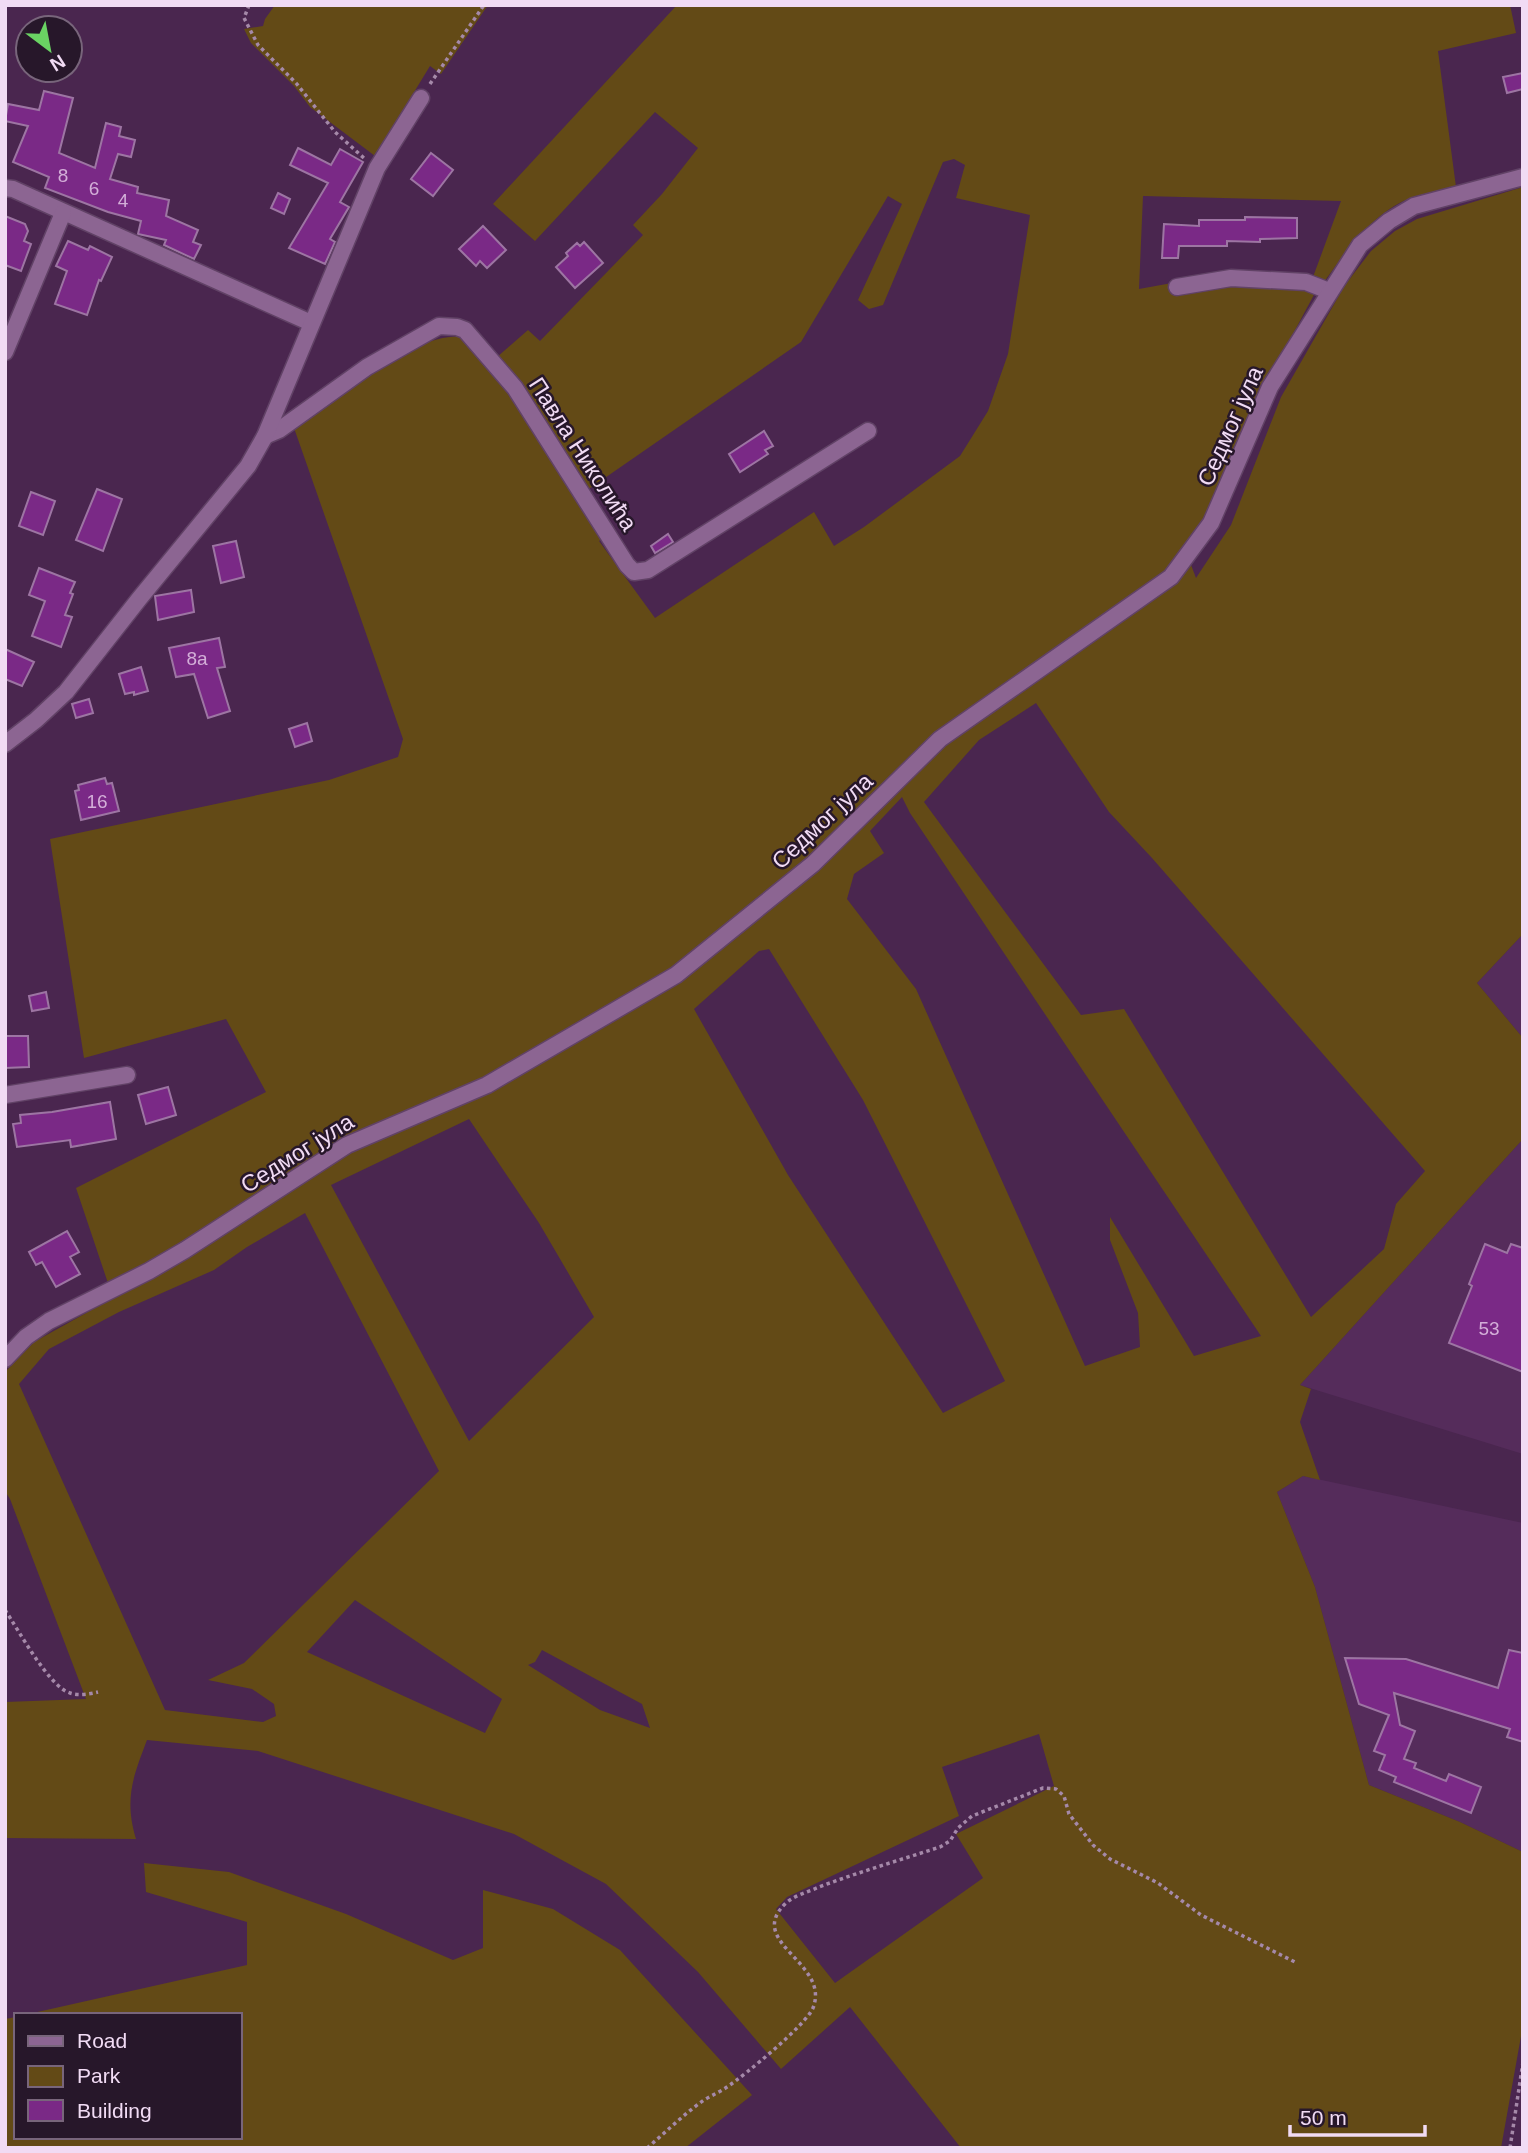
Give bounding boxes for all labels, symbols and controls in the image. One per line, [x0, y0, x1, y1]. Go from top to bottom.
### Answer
north arrow [14, 14, 84, 84]
text: N [46, 50, 69, 76]
house number: 8 [58, 165, 68, 186]
house number: 6 [89, 178, 99, 199]
house number: 4 [118, 190, 129, 211]
street label: Седмог јула [1192, 362, 1268, 490]
street label: Павла Николића [524, 372, 642, 536]
house number: 8a [186, 648, 208, 669]
street label: Седмог јула [766, 768, 878, 874]
house number: 16 [86, 791, 108, 812]
street label: Седмог јула [236, 1108, 358, 1198]
house number: 53 [1478, 1318, 1500, 1339]
legend [14, 2013, 242, 2139]
text: Road [77, 2029, 127, 2052]
text: Park [77, 2064, 121, 2087]
scale bar [1290, 2094, 1425, 2138]
text: Building [77, 2099, 152, 2122]
text: 50 m [1300, 2106, 1347, 2129]

